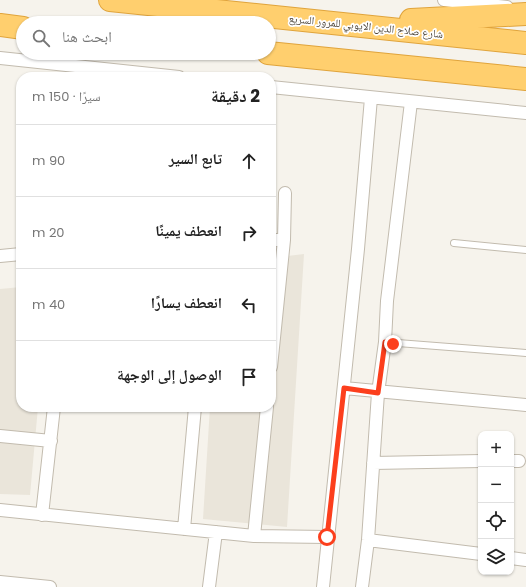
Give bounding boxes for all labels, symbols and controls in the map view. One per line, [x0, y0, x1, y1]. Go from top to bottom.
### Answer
street label: شارع صلاح الدين الايوبي للمرور السريع [288, 10, 444, 43]
search box [16, 16, 276, 60]
text: ابحث هنا [62, 26, 112, 47]
icon: search [30, 27, 52, 49]
text: 2 دقيقة [211, 84, 260, 108]
text: سيرًا · 150 m [32, 87, 101, 106]
text: تابع السير [169, 148, 222, 169]
icon: ahead [238, 150, 260, 172]
text: 90 m [32, 151, 65, 170]
text: انعطف يمينًا [155, 220, 222, 241]
icon: right [238, 222, 260, 244]
text: 20 m [32, 223, 65, 242]
text: انعطف يسارًا [151, 292, 222, 313]
icon: left [238, 294, 260, 316]
text: 40 m [32, 295, 65, 314]
route end [384, 335, 402, 353]
text: الوصول إلى الوجهة [117, 364, 222, 385]
icon: arrive [238, 366, 260, 388]
map controls [478, 431, 514, 575]
button: + [478, 431, 514, 467]
button: − [478, 467, 514, 503]
button: locate [478, 503, 514, 539]
route start [318, 528, 336, 546]
button: layers [478, 539, 514, 575]

